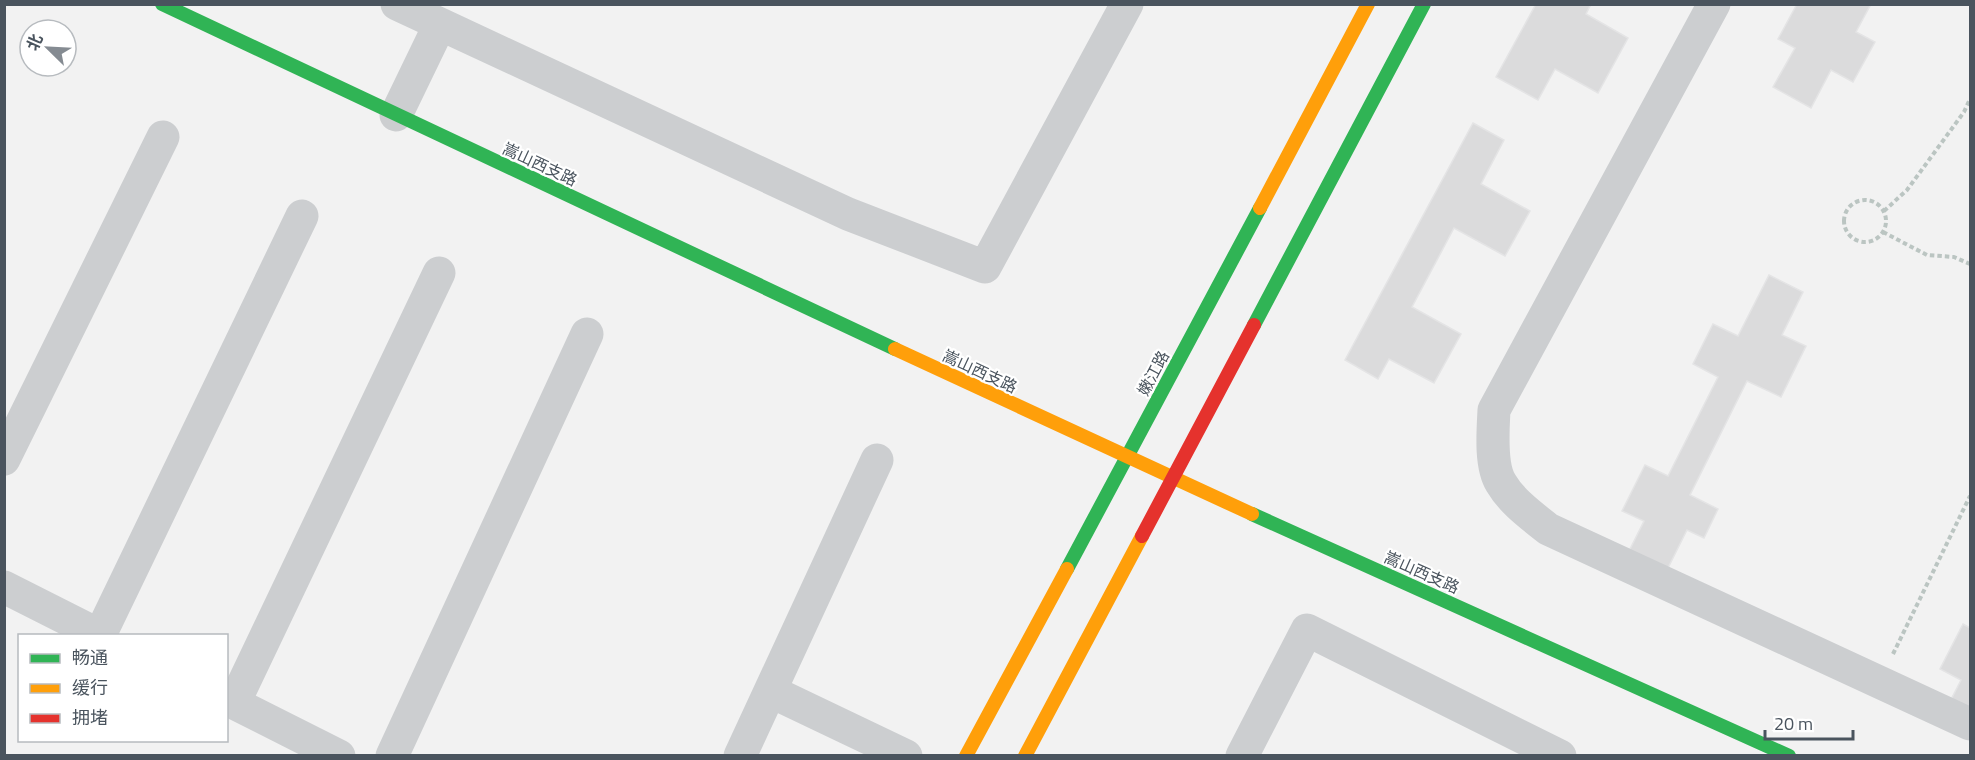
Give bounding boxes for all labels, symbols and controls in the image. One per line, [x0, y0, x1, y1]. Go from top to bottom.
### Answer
north arrow [18, 18, 78, 78]
text: 北 [20, 30, 49, 54]
street label: 嵩山西支路 [499, 136, 581, 192]
street label: 嵩山西支路 [939, 343, 1021, 399]
street label: 嫩江路 [1131, 346, 1175, 400]
street label: 嵩山西支路 [1381, 545, 1463, 599]
legend [18, 634, 228, 742]
text: 畅通 [72, 644, 108, 671]
text: 缓行 [72, 674, 108, 701]
scale bar [1765, 703, 1854, 741]
text: 拥堵 [72, 704, 108, 731]
text: 20 m [1774, 710, 1813, 737]

